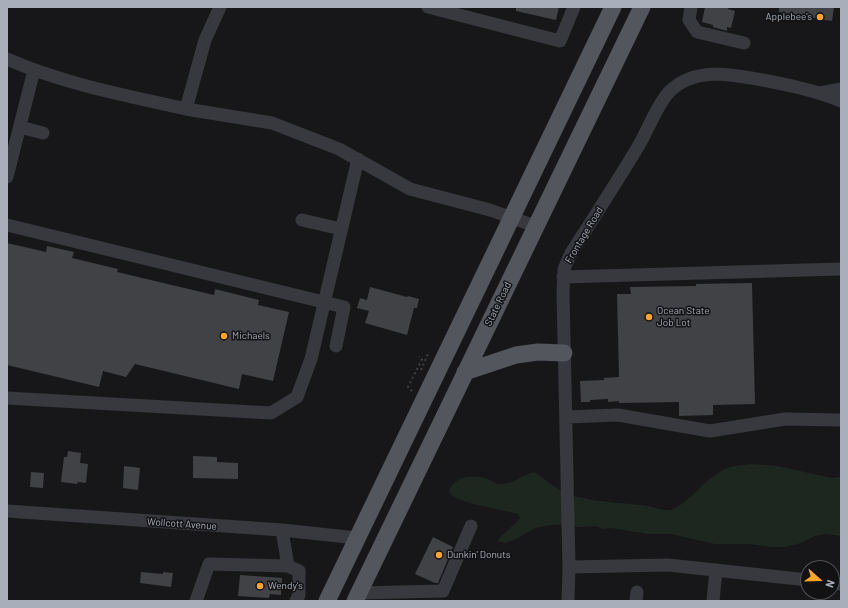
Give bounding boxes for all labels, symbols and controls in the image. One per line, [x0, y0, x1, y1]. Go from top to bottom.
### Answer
place label: Applebee's [766, 11, 812, 23]
marker: Applebee's [815, 12, 825, 22]
street label: Frontage Road [562, 205, 606, 265]
street label: State Road [482, 280, 514, 328]
place label: Ocean State Job Lot [657, 305, 710, 328]
marker: Ocean State Job Lot [644, 312, 654, 322]
place label: Michaels [232, 330, 270, 342]
marker: Michaels [219, 331, 229, 341]
street label: Wollcott Avenue [147, 516, 217, 532]
place label: Dunkin' Donuts [447, 549, 511, 561]
marker: Dunkin' Donuts [434, 550, 444, 560]
north arrow [800, 560, 840, 600]
text: N [823, 578, 838, 590]
place label: Wendy's [268, 580, 303, 592]
marker: Wendy's [255, 581, 265, 591]

